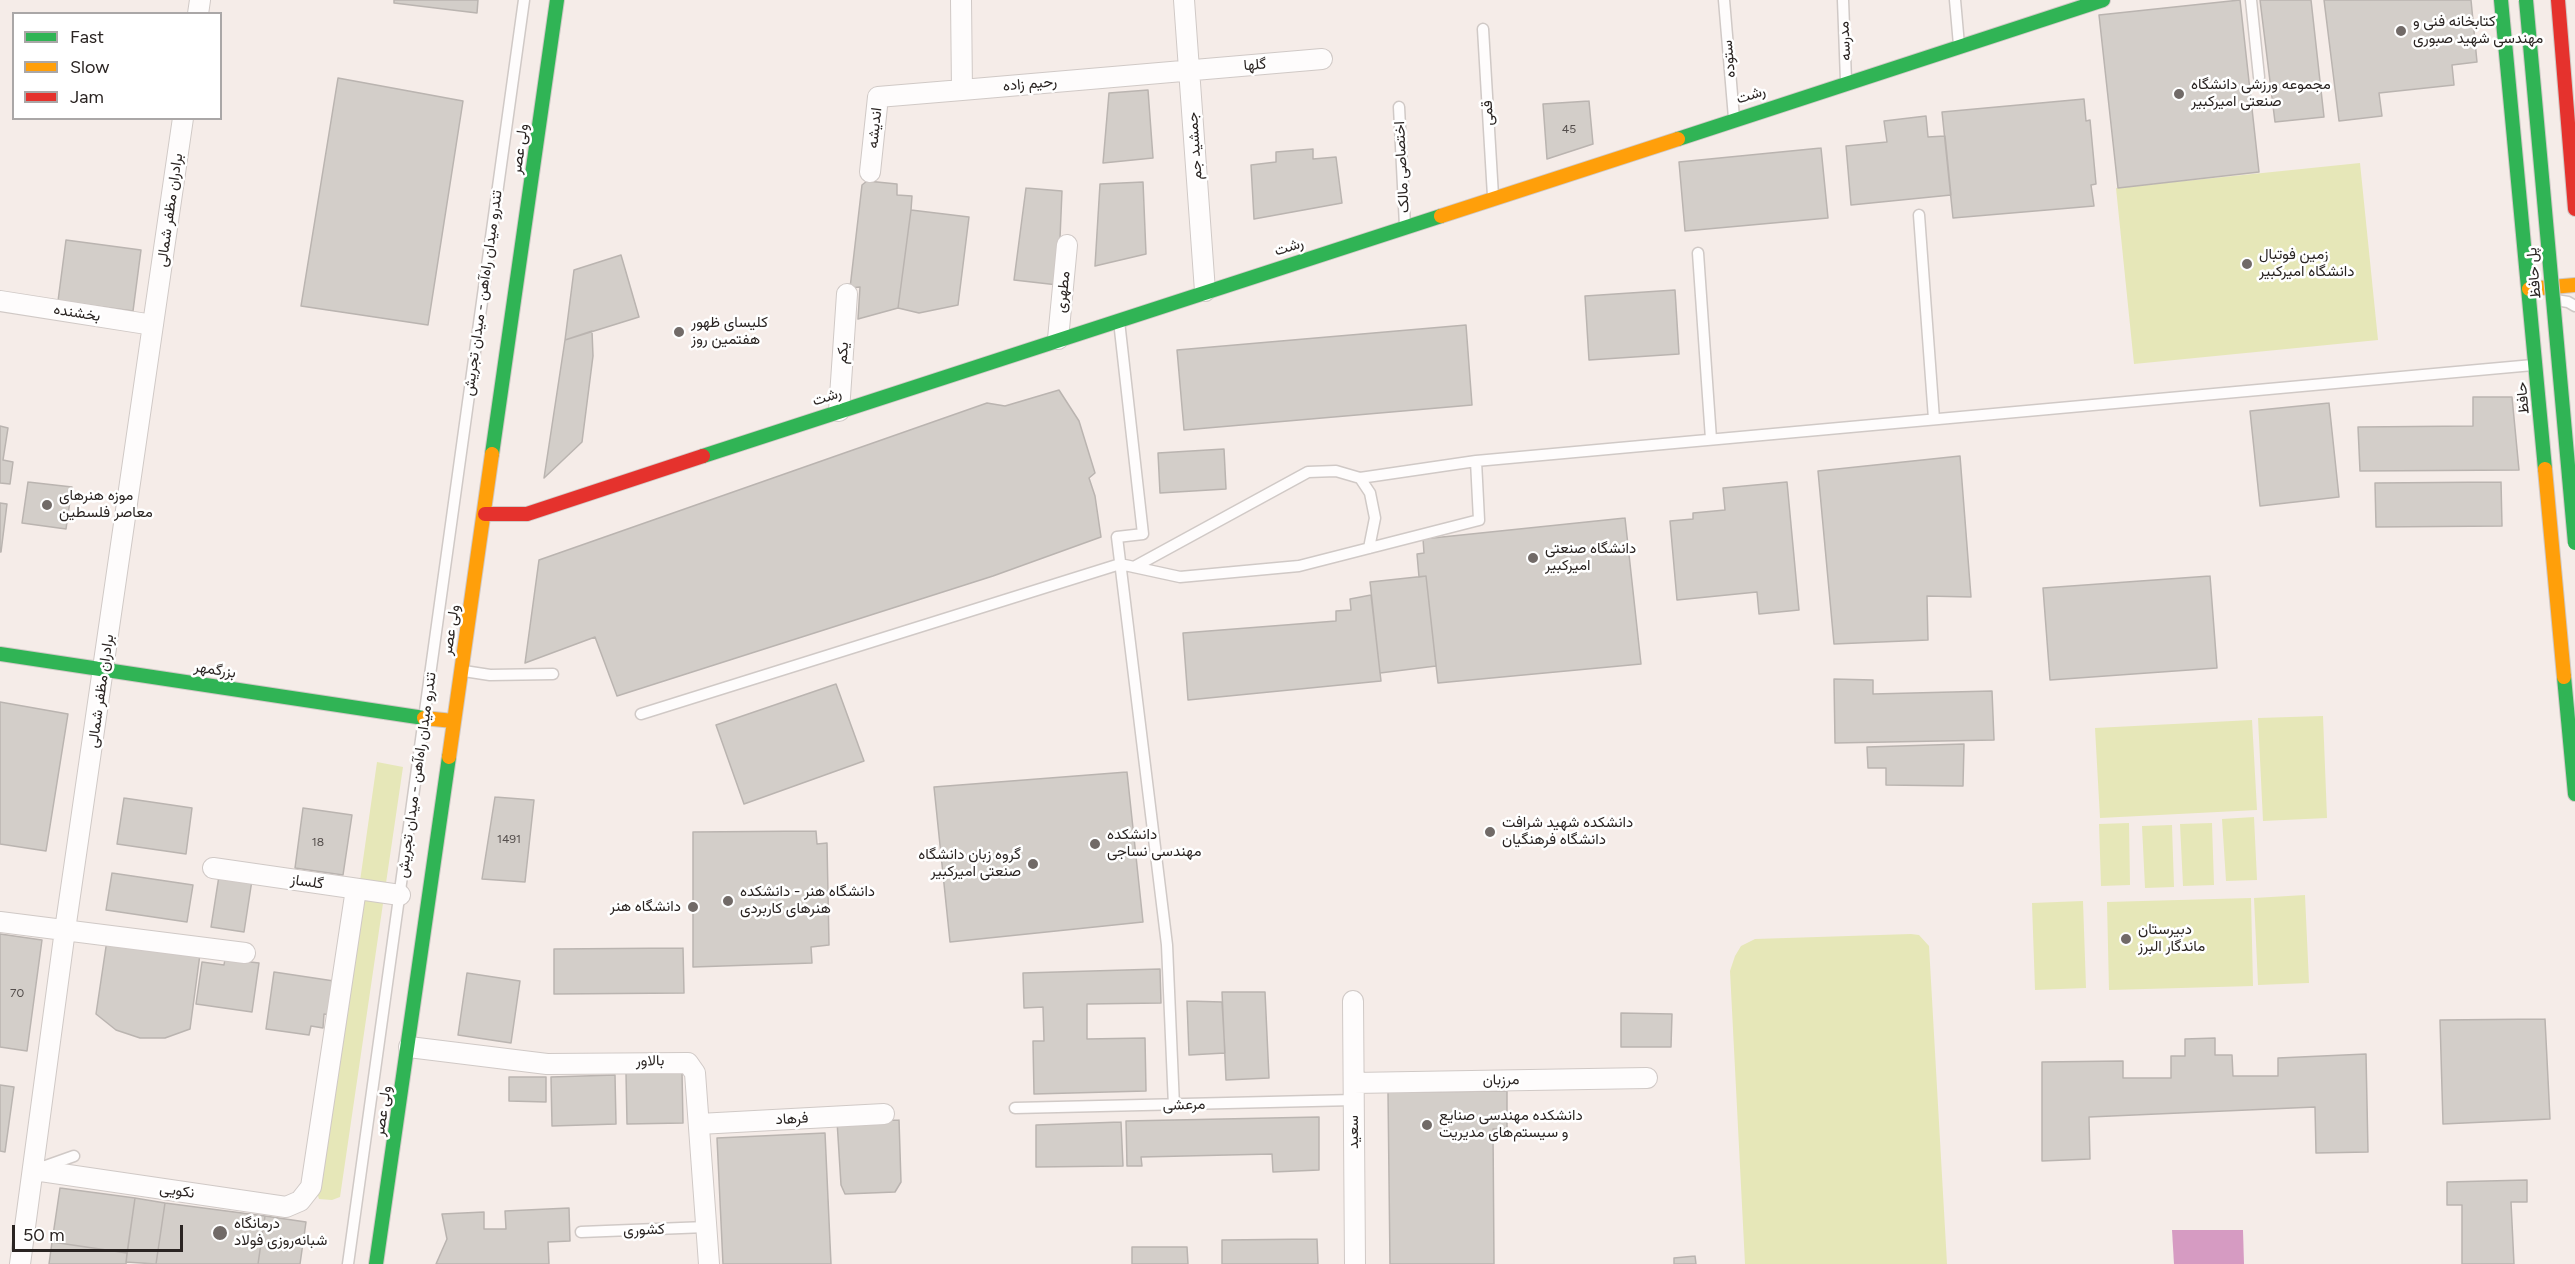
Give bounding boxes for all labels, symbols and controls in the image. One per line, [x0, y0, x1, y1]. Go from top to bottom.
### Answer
legend [12, 12, 222, 120]
place label: کتابخانه فنی و مهندسی شهید صبوری [2413, 13, 2543, 48]
street label: مدرسه [1835, 21, 1855, 61]
marker: کتابخانه فنی و مهندسی شهید صبوری [2394, 24, 2408, 38]
text: Fast [70, 26, 104, 48]
street label: ستوده [1718, 39, 1740, 79]
street label: گلها [1243, 55, 1267, 75]
text: Slow [70, 56, 109, 78]
street label: رحیم زاده [1002, 73, 1058, 95]
place label: مجموعه ورزشی دانشگاه صنعتی امیرکبیر [2191, 76, 2331, 111]
street label: رشت [1734, 82, 1768, 108]
text: Jam [70, 86, 104, 108]
marker: مجموعه ورزشی دانشگاه صنعتی امیرکبیر [2172, 87, 2186, 101]
street label: قمی [1478, 100, 1498, 126]
street label: اندیشه [864, 107, 886, 149]
street label: جمشید جم [1184, 111, 1206, 181]
street label: اختصاصی مالک [1391, 121, 1413, 213]
house number: 45 [1562, 122, 1576, 136]
street label: ولی عصر [508, 123, 532, 175]
street label: برادران مظفر شمالی [153, 152, 187, 268]
street label: تندرو میدان راه‌آهن - میدان تجریش [460, 189, 506, 397]
street label: رشت [1272, 234, 1306, 260]
place label: زمین فوتبال دانشگاه امیرکبیر [2259, 246, 2354, 281]
street label: پل حافظ [2523, 247, 2545, 299]
marker: زمین فوتبال دانشگاه امیرکبیر [2240, 257, 2254, 271]
street label: مطهری [1052, 270, 1074, 314]
street label: بخشنده [52, 300, 102, 326]
place label: کلیسای ظهور هفتمین روز [691, 314, 768, 349]
marker: کلیسای ظهور هفتمین روز [672, 325, 686, 339]
street label: یکم [833, 341, 853, 365]
street label: حافظ [2513, 381, 2533, 415]
street label: رشت [810, 384, 844, 410]
place label: موزه هنرهای معاصر فلسطین [59, 487, 153, 522]
marker: موزه هنرهای معاصر فلسطین [40, 498, 54, 512]
place label: دانشگاه صنعتی امیرکبیر [1545, 540, 1636, 575]
marker: دانشگاه صنعتی امیرکبیر [1526, 551, 1540, 565]
street label: ولی عصر [438, 603, 464, 657]
street label: برادران مظفر شمالی [84, 633, 118, 749]
street label: بزرگمهر [193, 658, 237, 682]
street label: تندرو میدان راه‌آهن - میدان تجریش [394, 671, 440, 879]
place label: دانشکده شهید شرافت دانشگاه فرهنگیان [1502, 814, 1633, 849]
marker: دانشکده شهید شرافت دانشگاه فرهنگیان [1483, 825, 1497, 839]
place label: دانشکده مهندسی نساجی [1107, 826, 1201, 861]
house number: 1491 [497, 832, 521, 846]
house number: 18 [312, 835, 324, 849]
marker: دانشکده مهندسی نساجی [1088, 837, 1102, 851]
place label: گروه زبان دانشگاه صنعتی امیرکبیر [918, 846, 1021, 881]
marker: گروه زبان دانشگاه صنعتی امیرکبیر [1026, 857, 1040, 871]
street label: گلساز [289, 871, 325, 893]
place label: دانشگاه هنر - دانشکده هنرهای کاربردی [740, 883, 875, 918]
marker: دانشگاه هنر - دانشکده هنرهای کاربردی [721, 894, 735, 908]
place label: دانشگاه هنر [610, 898, 681, 916]
marker: دانشگاه هنر [686, 900, 700, 914]
place label: دبیرستان ماندگار البرز [2138, 921, 2205, 956]
marker: دبیرستان ماندگار البرز [2119, 932, 2133, 946]
house number: 70 [10, 986, 24, 1000]
street label: بالاور [636, 1052, 664, 1070]
street label: مرزبان [1482, 1071, 1520, 1089]
street label: ولی عصر [371, 1085, 395, 1137]
street label: مرعشی [1162, 1095, 1206, 1115]
place label: دانشکده مهندسی صنایع و سیستم‌های مدیریت [1439, 1107, 1583, 1142]
street label: فرهاد [775, 1109, 809, 1129]
street label: سعید [1345, 1115, 1363, 1149]
marker: دانشکده مهندسی صنایع و سیستم‌های مدیریت [1420, 1118, 1434, 1132]
street label: نکویی [158, 1180, 196, 1202]
scale bar [15, 1213, 186, 1251]
place label: درمانگاه شبانه‌روزی فولاد [234, 1215, 327, 1250]
street label: کشوری [623, 1220, 665, 1240]
text: 50 m [23, 1224, 65, 1246]
marker: درمانگاه شبانه‌روزی فولاد [211, 1224, 229, 1242]

